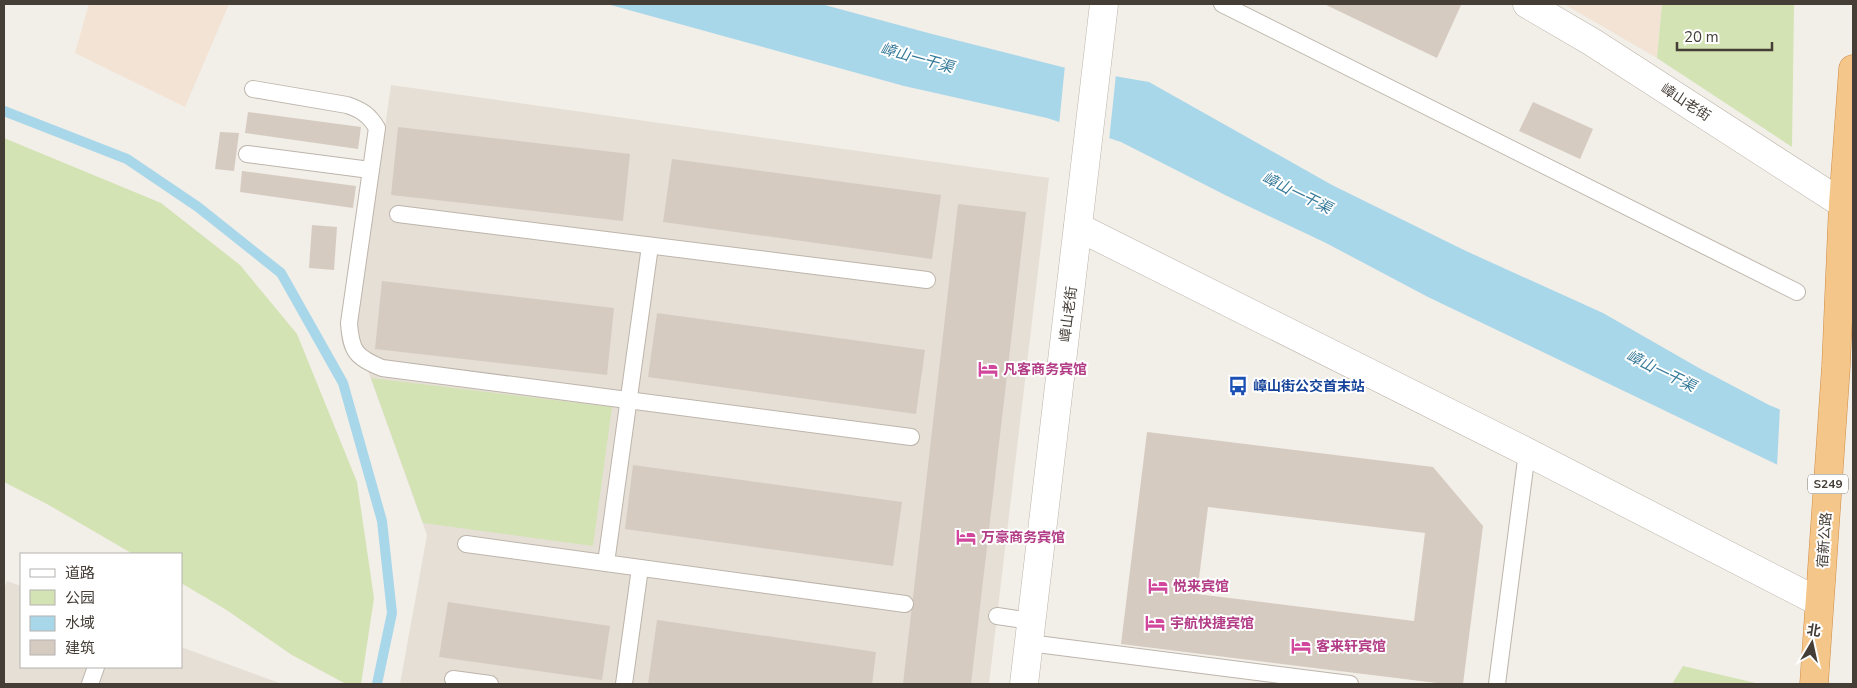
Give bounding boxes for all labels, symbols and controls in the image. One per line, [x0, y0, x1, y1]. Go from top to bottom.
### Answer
scale bar [1677, 20, 1772, 52]
text: 20 m [1684, 27, 1719, 47]
water label: 嶂山一干渠 [878, 39, 958, 78]
street label: 嶂山老街 [1657, 79, 1714, 126]
water label: 嶂山一干渠 [1259, 168, 1337, 219]
street label: 嶂山老街 [1056, 285, 1081, 343]
water label: 嶂山一干渠 [1623, 346, 1701, 397]
hotel icon: 凡客商务宾馆 [977, 358, 999, 380]
place label: 凡客商务宾馆 [1003, 360, 1087, 379]
bus stop icon: 嶂山街公交首末站 [1227, 375, 1249, 397]
place label: 嶂山街公交首末站 [1253, 377, 1365, 396]
road number: S249 [1808, 474, 1848, 494]
street label: 宿新公路 [1813, 511, 1836, 569]
hotel icon: 万豪商务宾馆 [955, 526, 977, 548]
place label: 万豪商务宾馆 [981, 528, 1065, 547]
legend [20, 553, 182, 668]
text: 道路 [65, 563, 95, 583]
hotel icon: 悦来宾馆 [1147, 575, 1169, 597]
place label: 悦来宾馆 [1173, 577, 1229, 596]
text: 公园 [65, 588, 95, 608]
hotel icon: 宇航快捷宾馆 [1144, 612, 1166, 634]
text: 水域 [65, 613, 95, 633]
place label: 宇航快捷宾馆 [1170, 614, 1254, 633]
north arrow [1787, 618, 1837, 668]
text: 北 [1806, 620, 1822, 641]
hotel icon: 客来轩宾馆 [1290, 635, 1312, 657]
place label: 客来轩宾馆 [1316, 637, 1386, 656]
text: 建筑 [65, 638, 95, 658]

